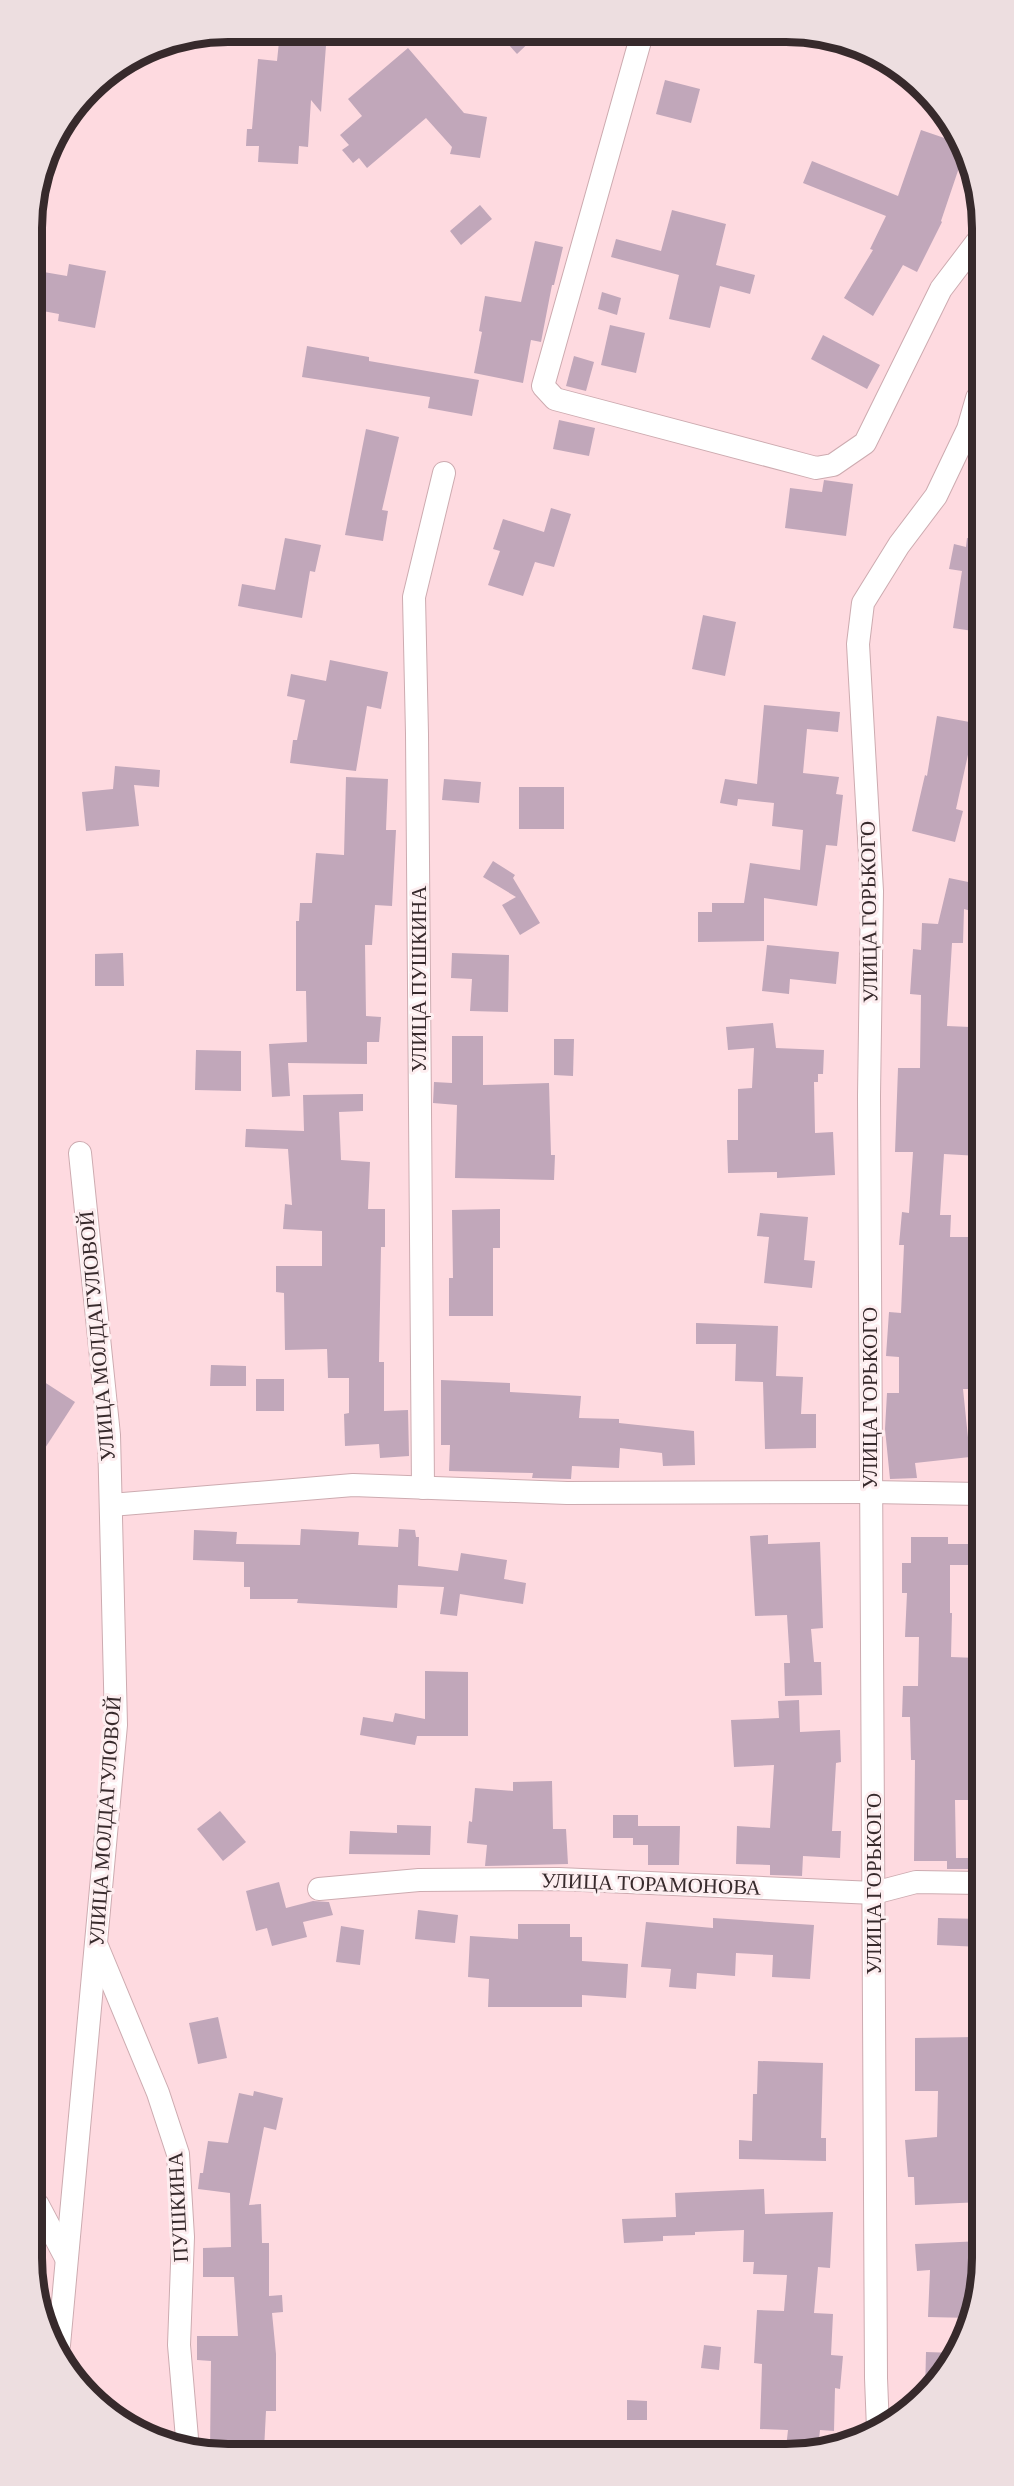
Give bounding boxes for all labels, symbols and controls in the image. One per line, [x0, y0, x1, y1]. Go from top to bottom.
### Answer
street label: УЛИЦА ГОРЬКОГО [855, 821, 883, 1003]
street label: УЛИЦА ПУШКИНА [407, 885, 431, 1072]
street label: УЛИЦА МОЛДАГУЛОВОЙ [74, 1210, 120, 1462]
street label: УЛИЦА ГОРЬКОГО [858, 1307, 882, 1489]
street label: УЛИЦА МОЛДАГУЛОВОЙ [84, 1695, 126, 1947]
street label: УЛИЦА ГОРЬКОГО [862, 1793, 886, 1975]
street label: УЛИЦА ТОРАМОНОВА [541, 1868, 762, 1900]
street label: ПУШКИНА [163, 2150, 193, 2263]

